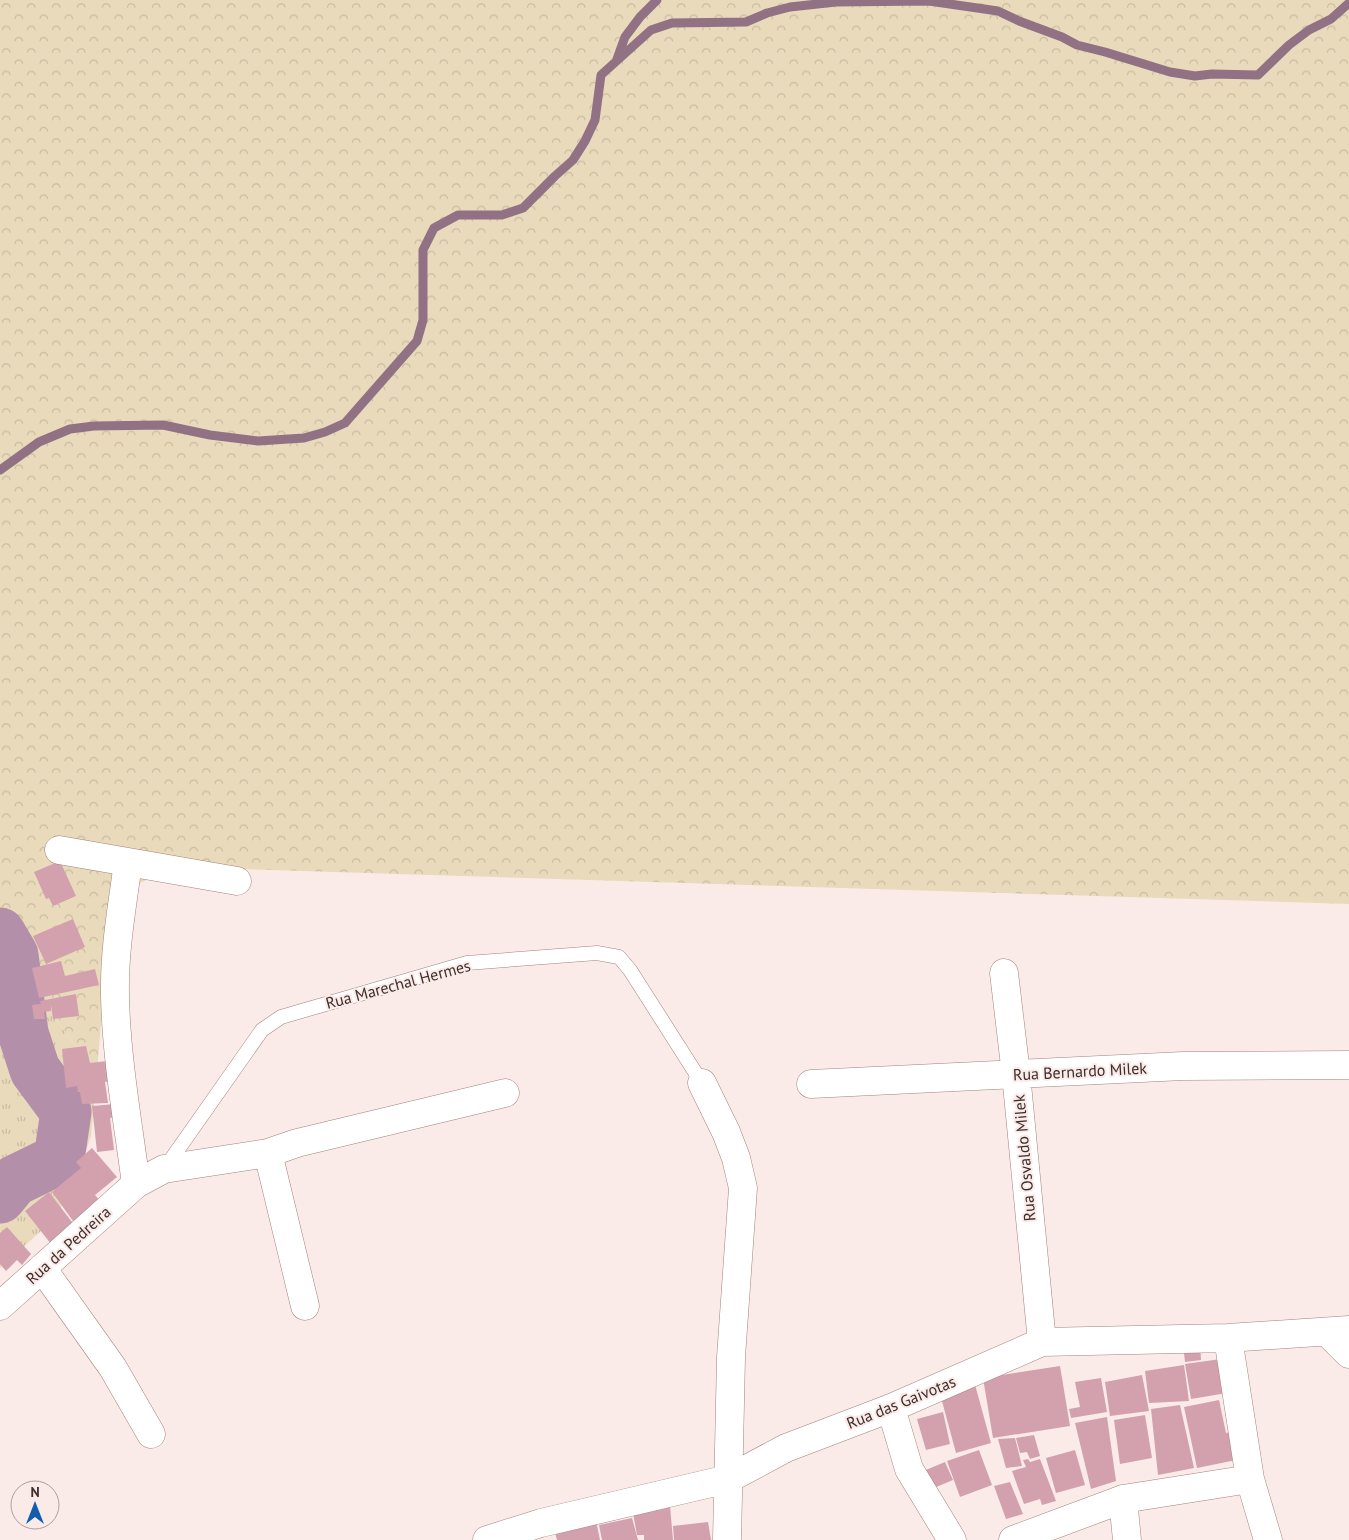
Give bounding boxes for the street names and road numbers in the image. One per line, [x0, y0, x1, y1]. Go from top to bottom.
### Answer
street label: Rua Marechal Hermes [323, 955, 473, 1013]
street label: Rua Bernardo Milek [1013, 1057, 1148, 1084]
street label: Rua Osvaldo Milek [1008, 1094, 1039, 1222]
street label: Rua da Pedreira [21, 1202, 115, 1288]
street label: Rua das Gaivotas [843, 1371, 959, 1433]

